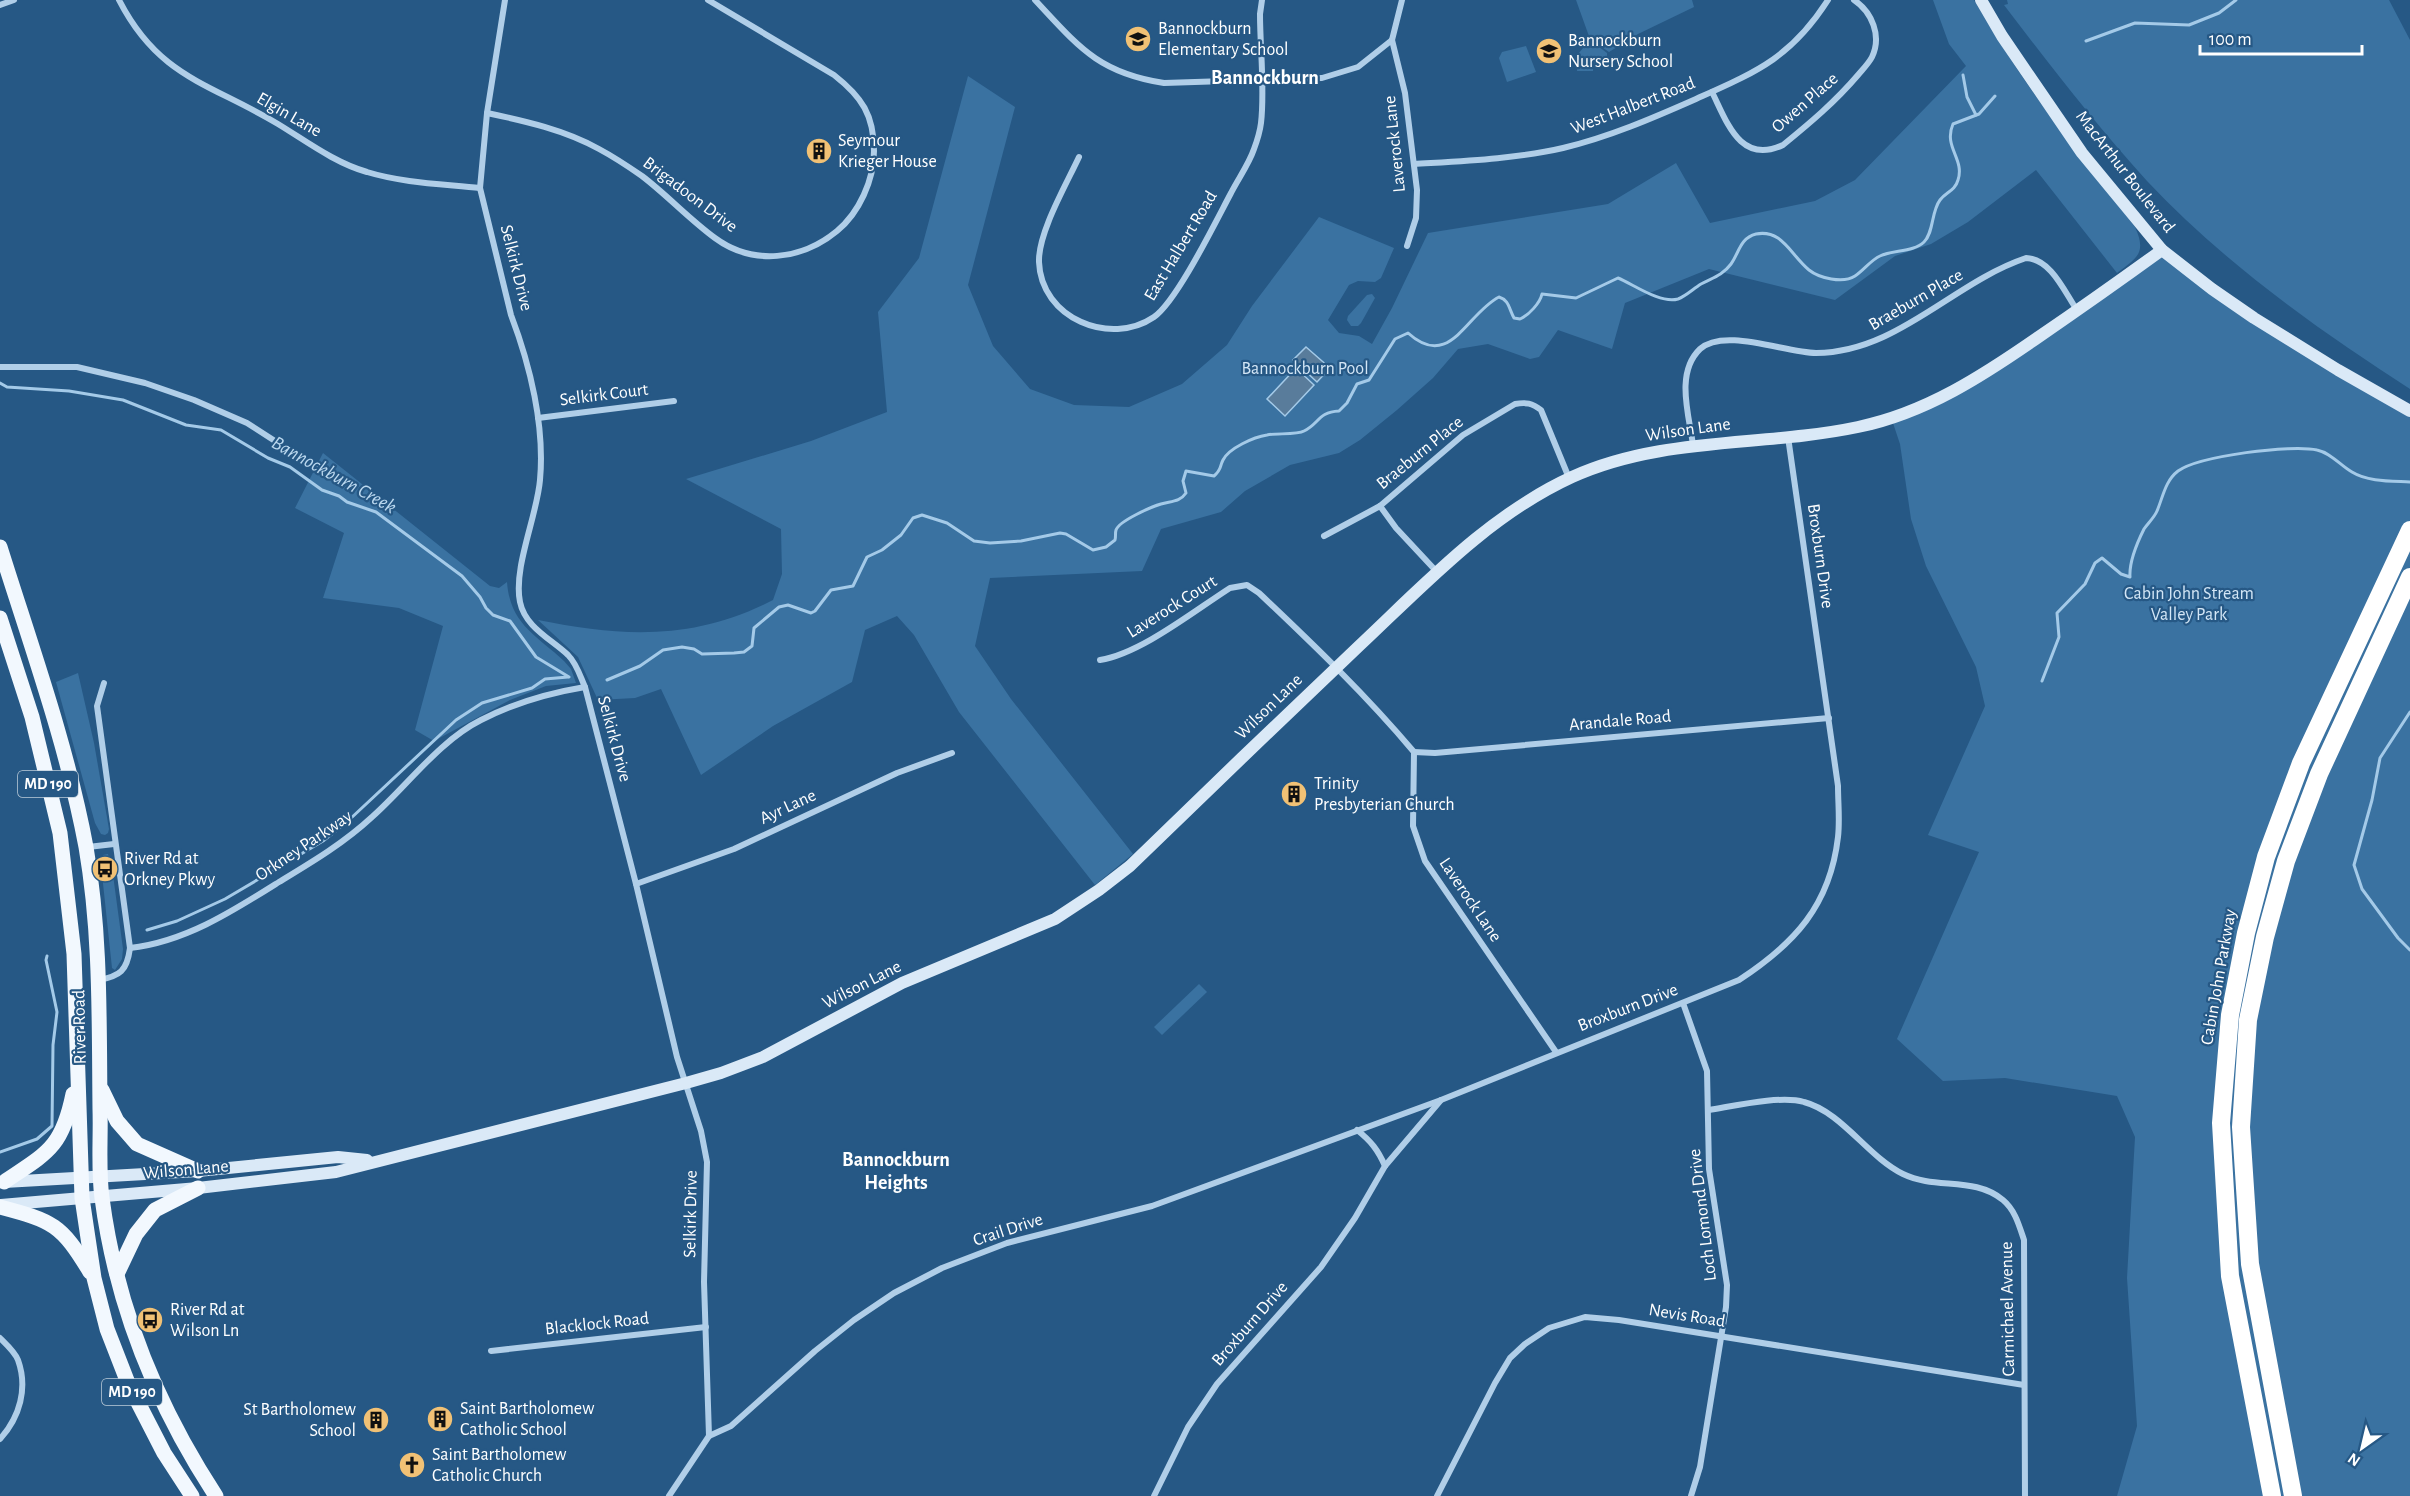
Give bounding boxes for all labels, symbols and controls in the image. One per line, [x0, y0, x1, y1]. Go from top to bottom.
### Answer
scale bar [2200, 18, 2362, 56]
place label: Bannockburn Elementary School [1158, 20, 1289, 59]
school or university icon: Bannockburn Elementary School [1123, 24, 1153, 54]
text: 100 m [2209, 31, 2252, 49]
place label: Bannockburn Nursery School [1568, 32, 1673, 71]
school or university icon: Bannockburn Nursery School [1534, 36, 1564, 66]
district label: Bannockburn [1211, 68, 1319, 88]
street label: Owen Place [1768, 70, 1842, 136]
street label: West Halbert Road [1568, 74, 1698, 138]
street label: Elgin Lane [253, 89, 325, 141]
street label: Laverock Lane [1381, 95, 1409, 193]
street label: MacArthur Boulevard [2072, 108, 2178, 236]
place label: Seymour Krieger House [838, 132, 937, 171]
building icon: Seymour Krieger House [804, 136, 834, 166]
street label: Brigadoon Drive [639, 154, 741, 236]
street label: East Halbert Road [1141, 188, 1221, 304]
street label: Selkirk Drive [497, 223, 535, 313]
street label: Braeburn Place [1866, 266, 1966, 334]
park label: Bannockburn Pool [1241, 360, 1369, 378]
street label: Selkirk Court [559, 381, 649, 409]
street label: Braeburn Place [1373, 413, 1467, 493]
street label: Wilson Lane [1644, 415, 1732, 445]
water label: Bannockburn Creek [268, 433, 400, 517]
street label: Broxburn Drive [1804, 503, 1836, 609]
street label: Laverock Court [1124, 572, 1220, 642]
park label: Cabin John Stream Valley Park [2124, 585, 2254, 624]
street label: Wilson Lane [1232, 671, 1306, 743]
street label: Selkirk Drive [594, 694, 634, 784]
street label: Arandale Road [1568, 708, 1672, 734]
road number: MD 190 [18, 771, 78, 797]
place label: Trinity Presbyterian Church [1314, 775, 1455, 814]
building icon: Trinity Presbyterian Church [1279, 779, 1309, 809]
street label: Ayr Lane [757, 786, 819, 828]
street label: Orkney Parkway [252, 807, 356, 885]
place label: River Rd at Orkney Pkwy [124, 850, 215, 889]
bus stop icon: River Rd at Orkney Pkwy [90, 854, 120, 884]
street label: Laverock Lane [1435, 855, 1505, 945]
street label: Cabin John Parkway [2198, 907, 2240, 1046]
street label: Wilson Lane [820, 958, 904, 1012]
street label: Broxburn Drive [1576, 981, 1680, 1035]
street label: River Road [70, 990, 90, 1064]
street label: Loch Lomond Drive [1686, 1148, 1720, 1282]
district label: Bannockburn Heights [842, 1150, 950, 1193]
street label: Wilson Lane [143, 1157, 229, 1183]
street label: Selkirk Drive [681, 1170, 701, 1258]
street label: Crail Drive [971, 1210, 1045, 1250]
street label: Carmichael Avenue [1998, 1241, 2018, 1377]
street label: Broxburn Drive [1209, 1278, 1291, 1370]
place label: River Rd at Wilson Ln [170, 1301, 245, 1340]
street label: Nevis Road [1647, 1301, 1727, 1331]
bus stop icon: River Rd at Wilson Ln [135, 1305, 165, 1335]
street label: Blacklock Road [544, 1310, 650, 1338]
road number: MD 190 [102, 1379, 162, 1405]
place label: Saint Bartholomew Catholic School [460, 1400, 594, 1439]
place label: St Bartholomew School [243, 1401, 356, 1440]
building icon: Saint Bartholomew Catholic School [425, 1404, 455, 1434]
building icon: St Bartholomew School [361, 1405, 391, 1435]
north arrow [2332, 1418, 2392, 1478]
place label: Saint Bartholomew Catholic Church [432, 1446, 566, 1485]
church icon: Saint Bartholomew Catholic Church [397, 1450, 427, 1480]
text: N [2345, 1450, 2363, 1469]

